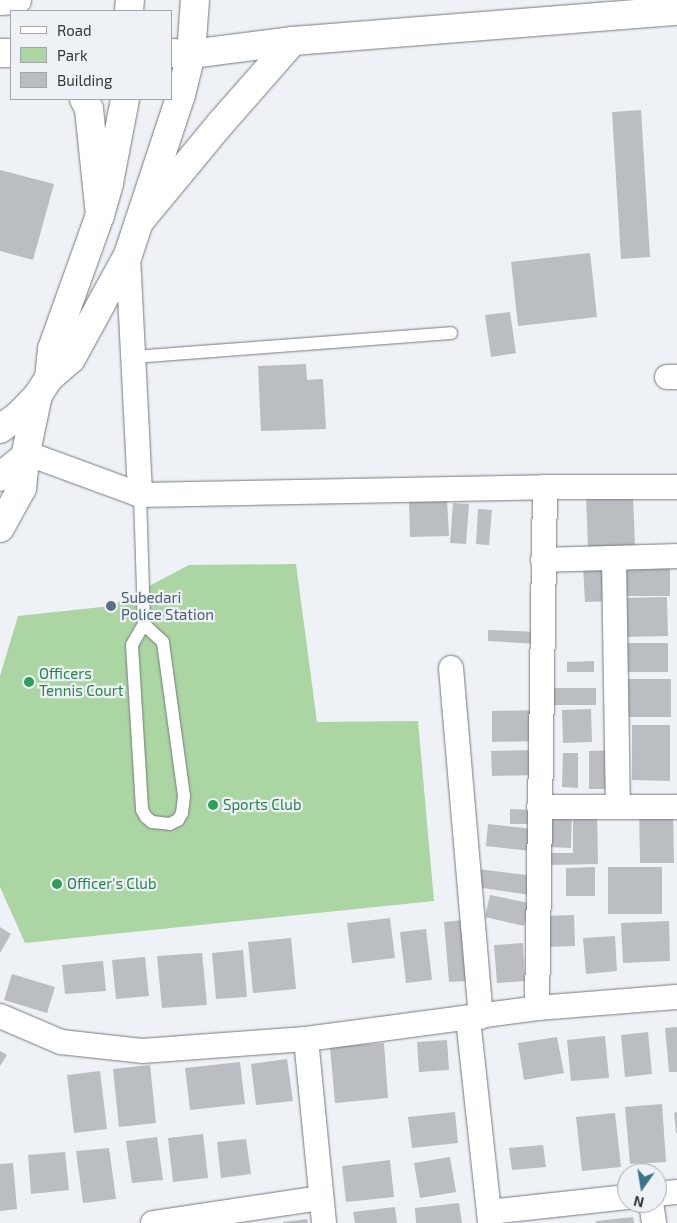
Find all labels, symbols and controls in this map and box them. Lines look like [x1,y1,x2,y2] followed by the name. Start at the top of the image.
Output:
[10,10,172,100] legend
[57,21,92,39] text: Road
[57,46,88,64] text: Park
[57,71,112,89] text: Building
[121,588,214,623] place label: Subedari Police Station
[105,600,117,612] marker: Subedari Police Station
[39,664,124,699] place label: Officers Tennis Court
[23,676,35,688] marker: Officers Tennis Court
[223,796,301,814] place label: Sports Club
[207,799,219,811] marker: Sports Club
[67,875,156,893] place label: Officer's Club
[51,878,63,890] marker: Officer's Club
[617,1163,667,1213] north arrow
[632,1193,646,1212] text: N

